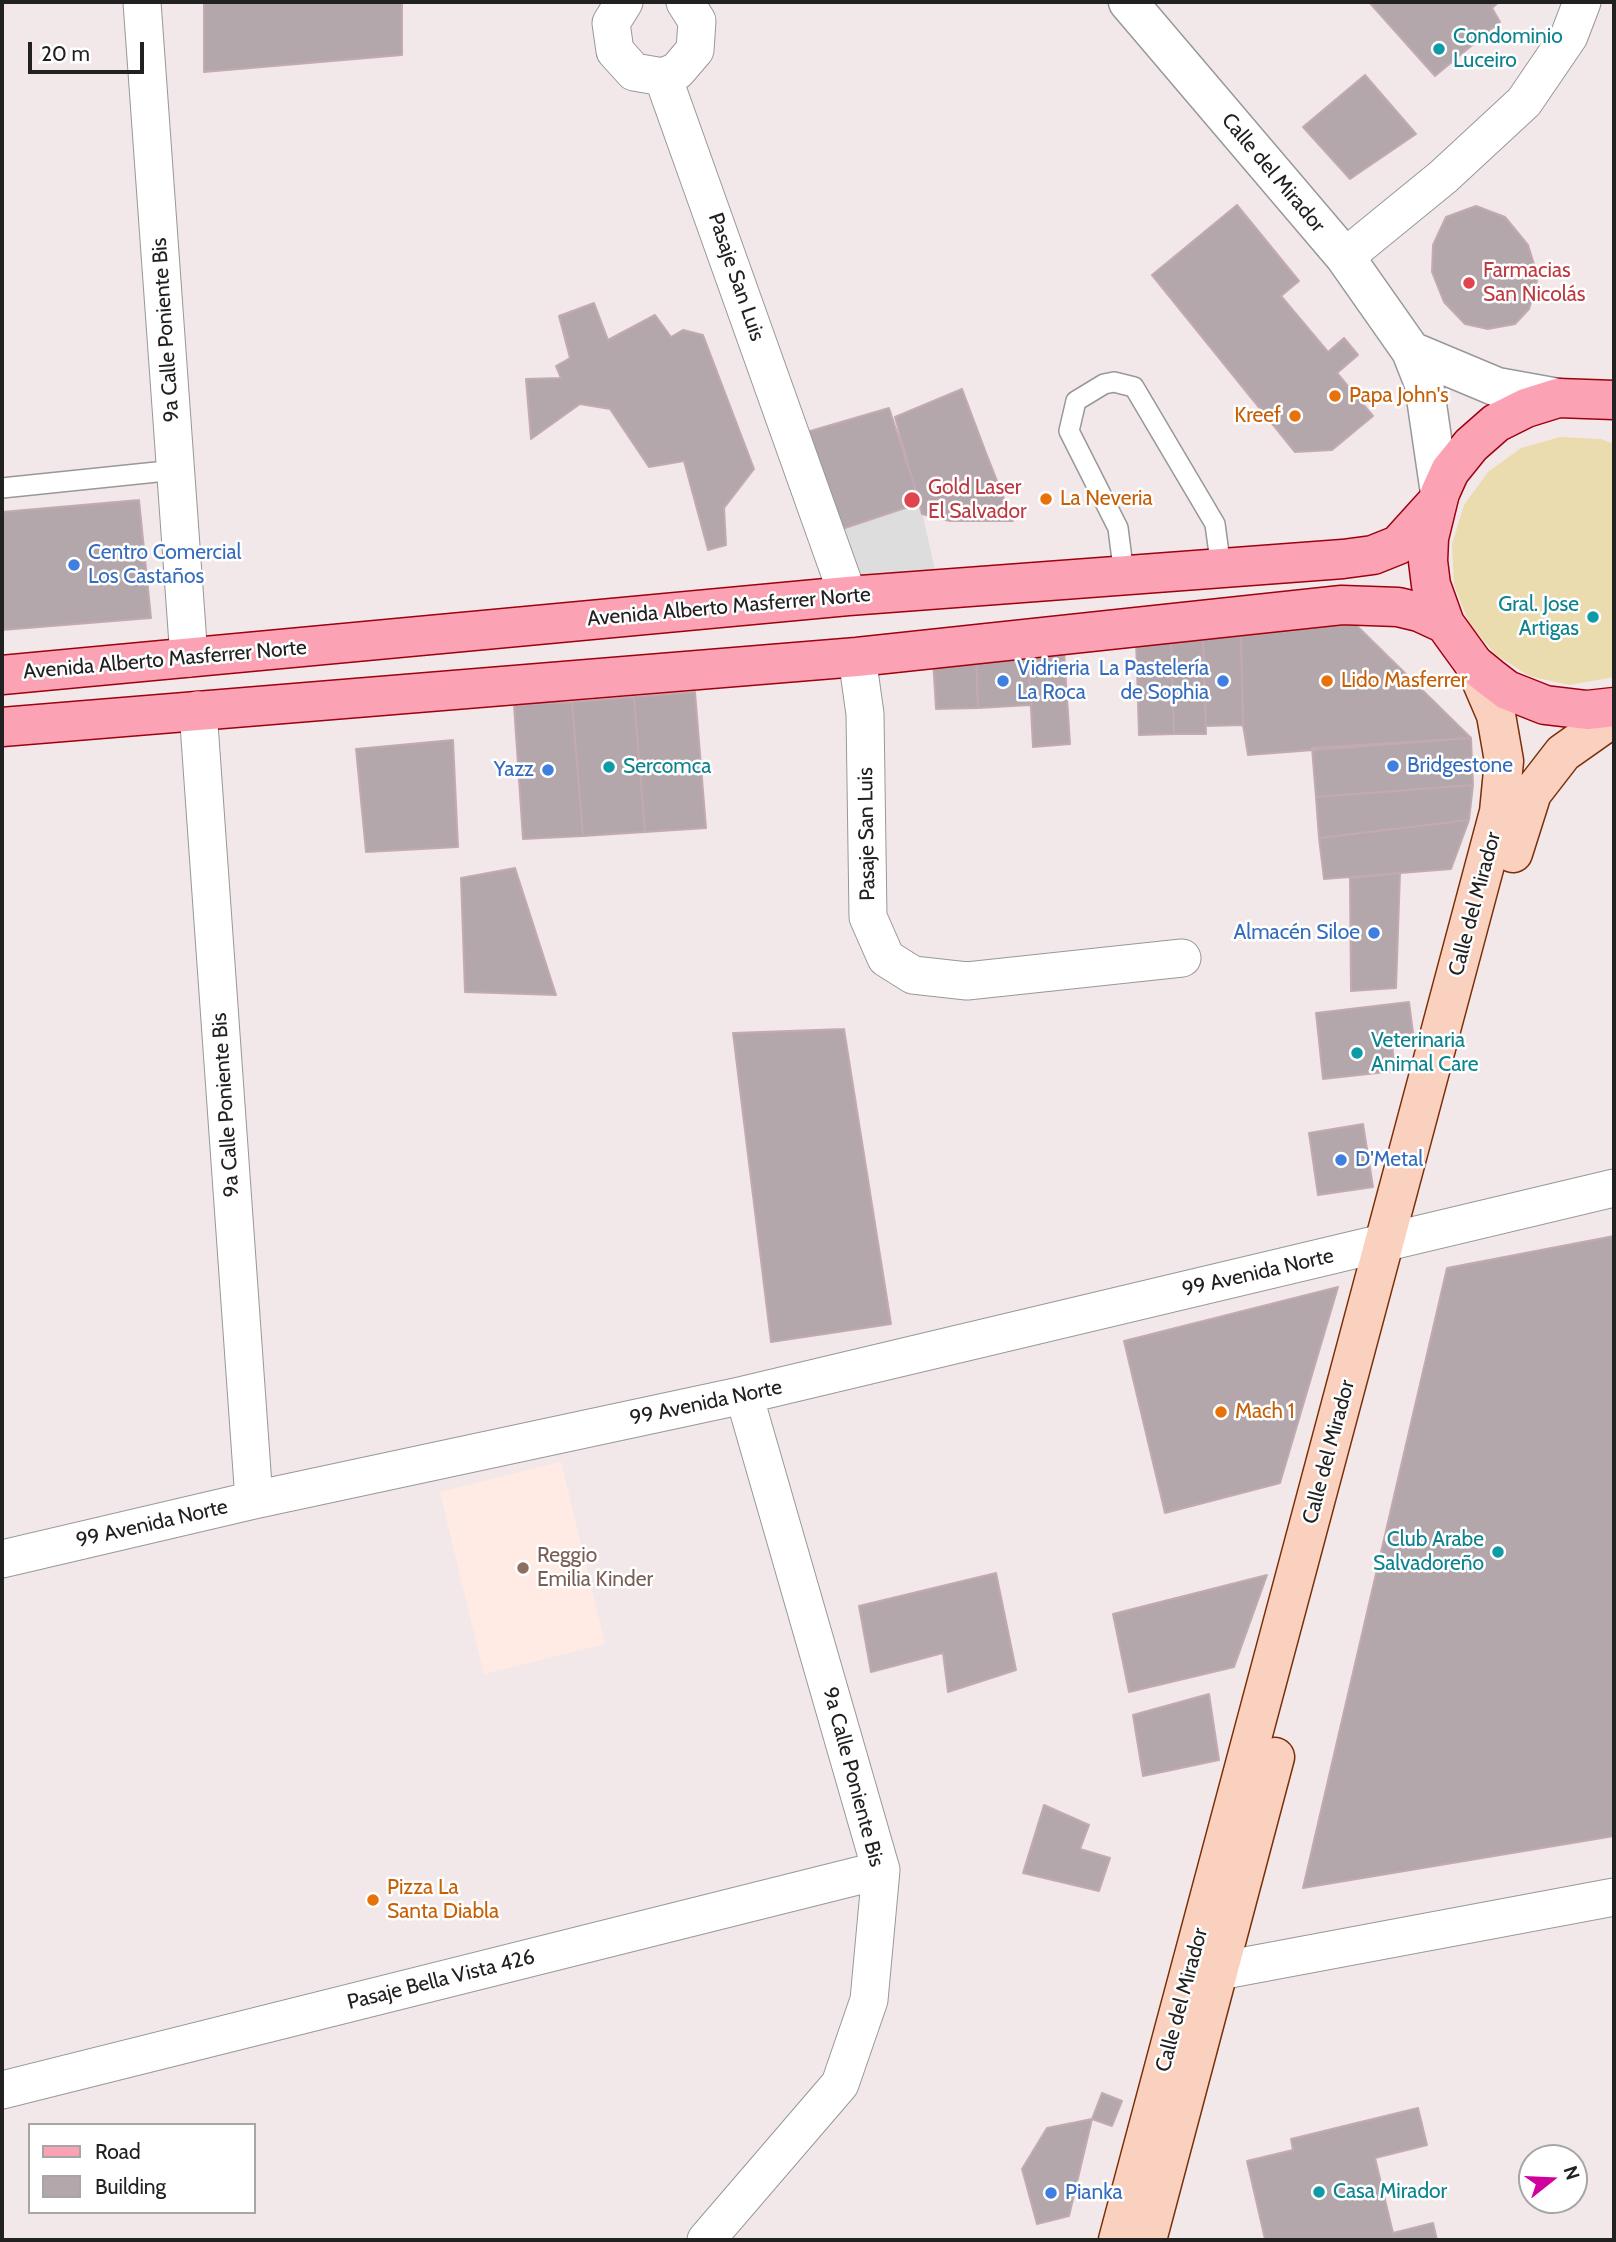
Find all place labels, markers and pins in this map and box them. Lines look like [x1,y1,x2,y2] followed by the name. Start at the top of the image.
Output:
[1453,24,1563,74] place label: Condominio Luceiro
[1431,41,1447,57] marker: Condominio Luceiro
[1483,258,1586,308] place label: Farmacias San Nicolás
[1461,275,1477,291] marker: Farmacias San Nicolás
[1349,383,1449,409] place label: Papa John's
[1327,388,1343,404] marker: Papa John's
[1234,403,1281,429] place label: Kreef
[1287,408,1303,424] marker: Kreef
[928,475,1027,525] place label: Gold Laser El Salvador
[1060,486,1153,512] place label: La Neveria
[902,490,922,510] marker: Gold Laser El Salvador
[1038,491,1054,507] marker: La Neveria
[88,540,241,590] place label: Centro Comercial Los Castaños
[66,557,82,573] marker: Centro Comercial Los Castaños
[1498,592,1579,642] place label: Gral. Jose Artigas
[1585,609,1601,625] marker: Gral. Jose Artigas
[1017,656,1090,706] place label: Vidrieria La Roca
[1099,656,1209,706] place label: La Pastelería de Sophia
[1341,668,1467,694] place label: Lido Masferrer
[995,673,1011,689] marker: Vidrieria La Roca
[1215,673,1231,689] marker: La Pastelería de Sophia
[1319,673,1335,689] marker: Lido Masferrer
[1407,753,1513,779] place label: Bridgestone
[623,754,711,780] place label: Sercomca
[494,757,534,783] place label: Yazz
[1385,758,1401,774] marker: Bridgestone
[601,759,617,775] marker: Sercomca
[540,762,556,778] marker: Yazz
[1233,920,1360,946] place label: Almacén Siloe
[1366,925,1382,941] marker: Almacén Siloe
[1371,1028,1478,1078] place label: Veterinaria Animal Care
[1349,1045,1365,1061] marker: Veterinaria Animal Care
[1355,1147,1423,1173] place label: D'Metal
[1333,1152,1349,1168] marker: D'Metal
[1235,1399,1294,1425] place label: Mach 1
[1213,1404,1229,1420] marker: Mach 1
[1373,1527,1484,1577] place label: Club Arabe Salvadoreño
[537,1543,653,1593] place label: Reggio Emilia Kinder
[1490,1544,1506,1560] marker: Club Arabe Salvadoreño
[515,1560,531,1576] marker: Reggio Emilia Kinder
[387,1875,499,1925] place label: Pizza La Santa Diabla
[365,1892,381,1908] marker: Pizza La Santa Diabla
[1333,2179,1447,2205] place label: Casa Mirador
[1065,2180,1123,2206] place label: Pianka
[1311,2184,1327,2200] marker: Casa Mirador
[1043,2185,1059,2201] marker: Pianka

